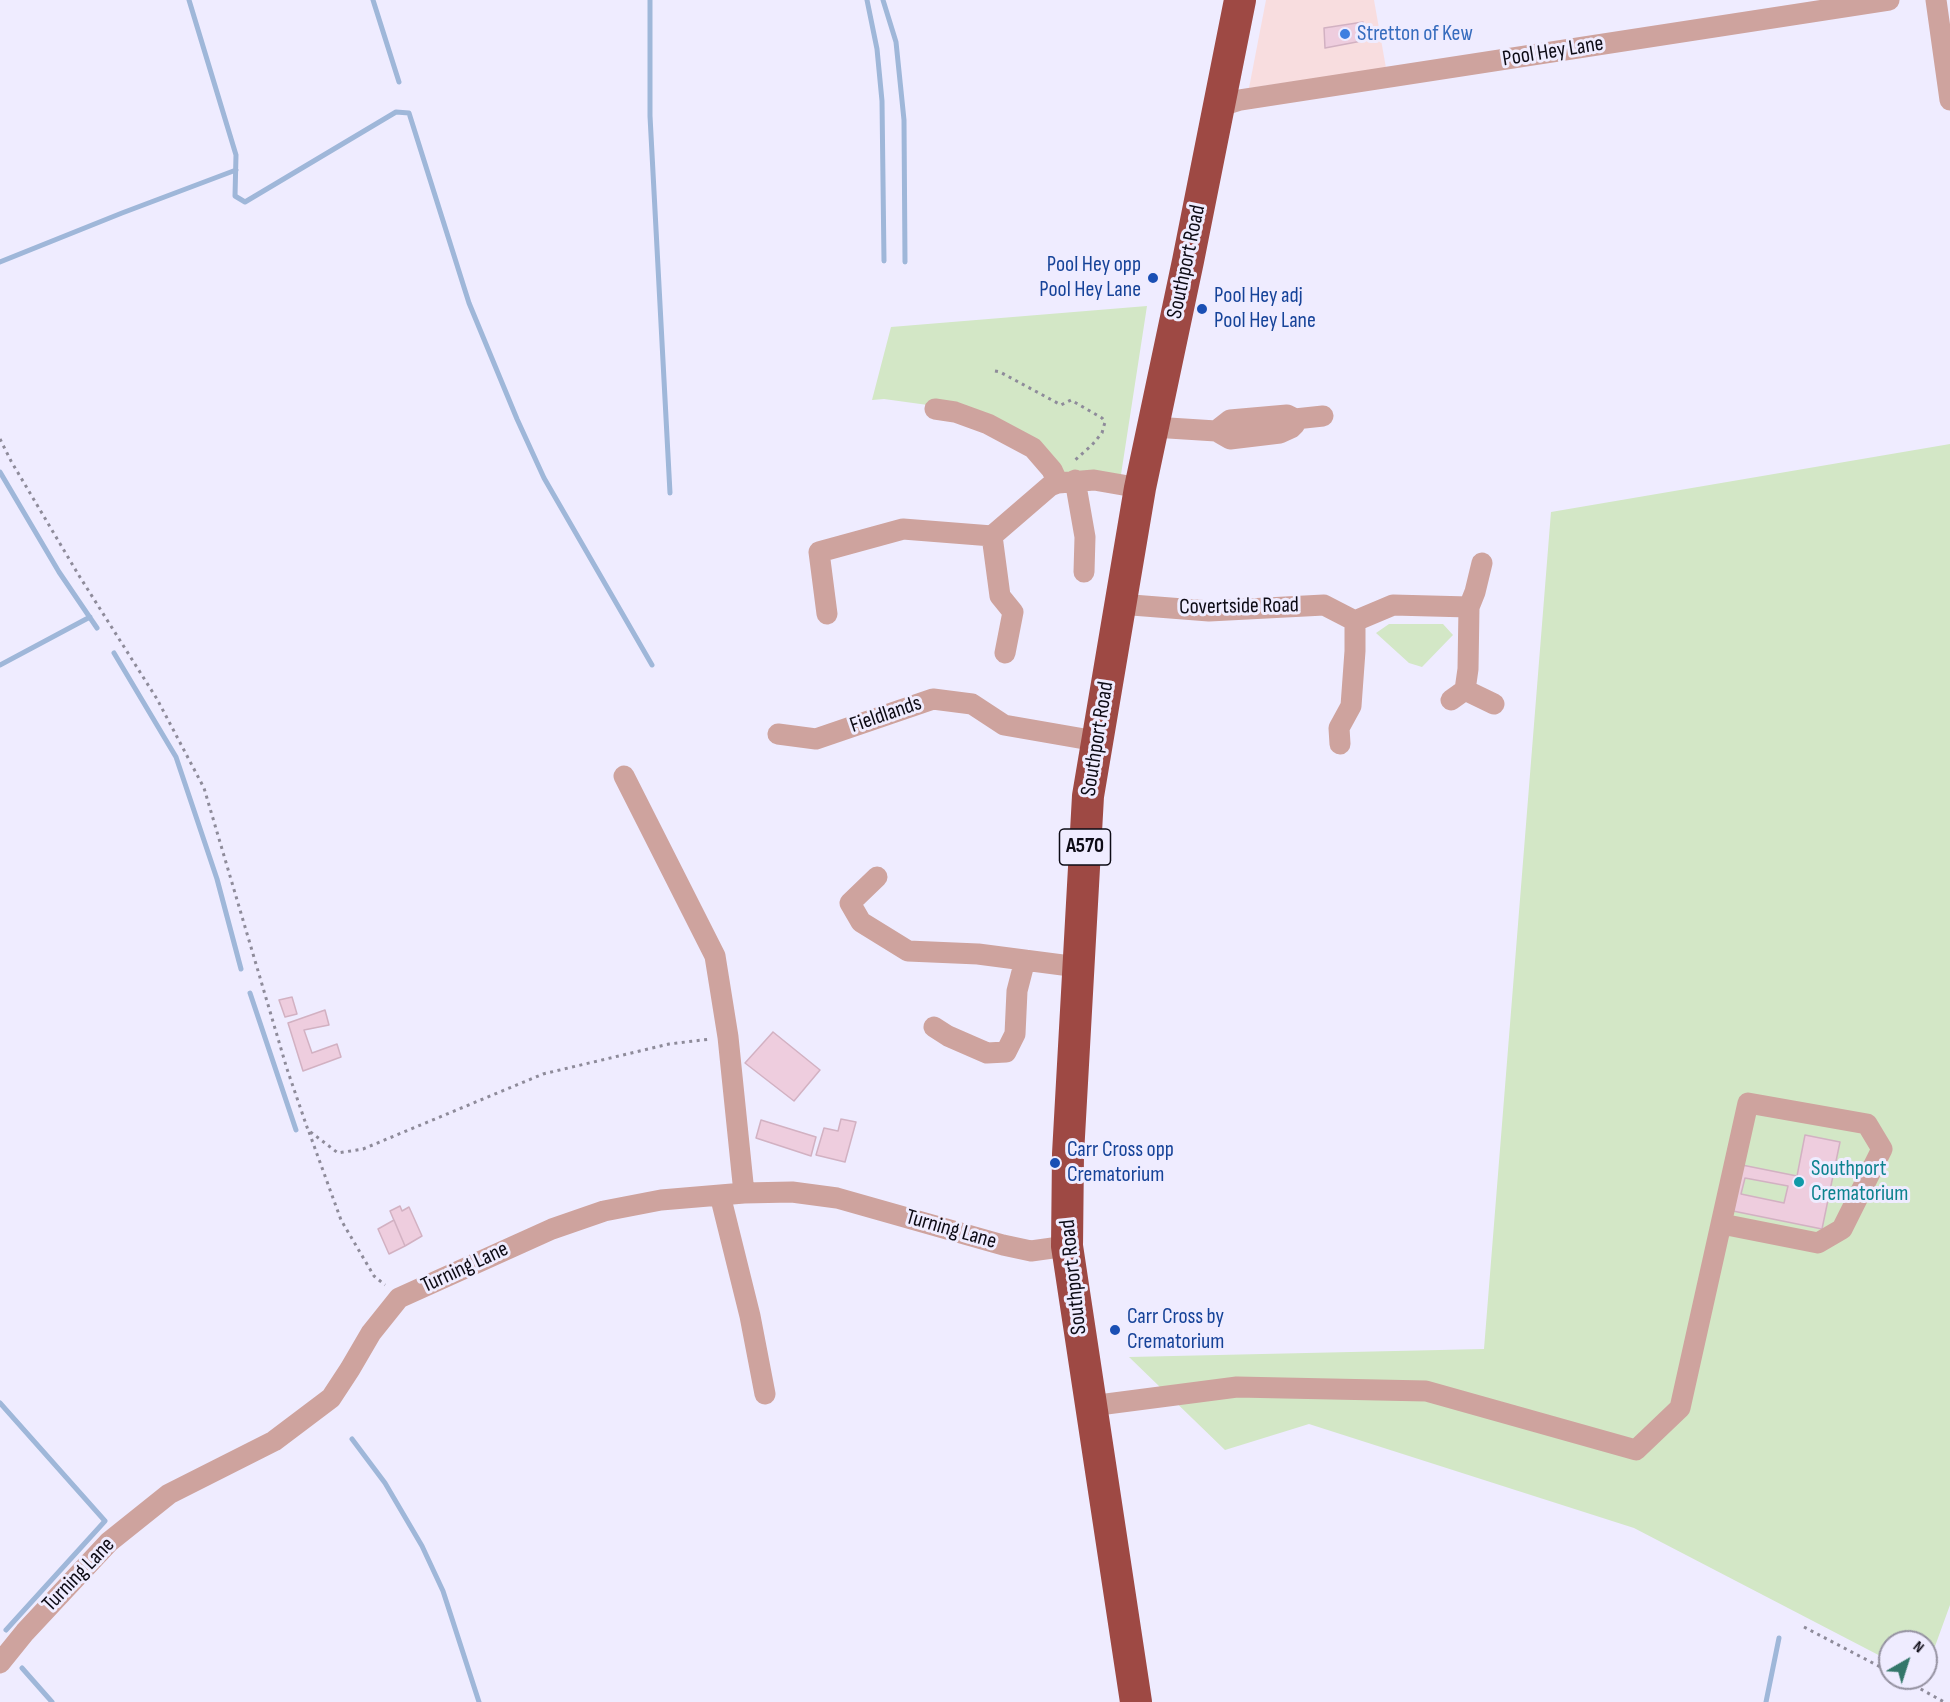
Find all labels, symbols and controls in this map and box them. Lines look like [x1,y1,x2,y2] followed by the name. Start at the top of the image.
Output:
[1357,21,1473,47] place label: Stretton of Kew
[1338,27,1352,41] marker: Stretton of Kew
[1501,31,1605,73] street label: Pool Hey Lane
[1162,203,1212,321] street label: Southport Road
[1039,252,1141,304] place label: Pool Hey opp Pool Hey Lane
[1146,271,1160,285] marker: Pool Hey opp Pool Hey Lane
[1214,283,1316,334] place label: Pool Hey adj Pool Hey Lane
[1195,302,1209,316] marker: Pool Hey adj Pool Hey Lane
[1179,593,1299,621] street label: Covertside Road
[1076,680,1120,798] street label: Southport Road
[847,690,925,740] street label: Fieldlands
[1060,829,1110,865] road number: A570
[1067,1137,1174,1188] place label: Carr Cross opp Crematorium
[1048,1156,1062,1170] marker: Carr Cross opp Crematorium
[1811,1156,1908,1208] place label: Southport Crematorium
[1792,1175,1806,1189] marker: Southport Crematorium
[903,1205,999,1255] street label: Turning Lane
[1055,1218,1093,1336] street label: Southport Road
[417,1236,513,1300] street label: Turning Lane
[1127,1304,1224,1356] place label: Carr Cross by Crematorium
[1108,1323,1122,1337] marker: Carr Cross by Crematorium
[37,1532,121,1618] street label: Turning Lane
[1878,1630,1938,1690] north arrow
[1909,1637,1928,1657] text: N

